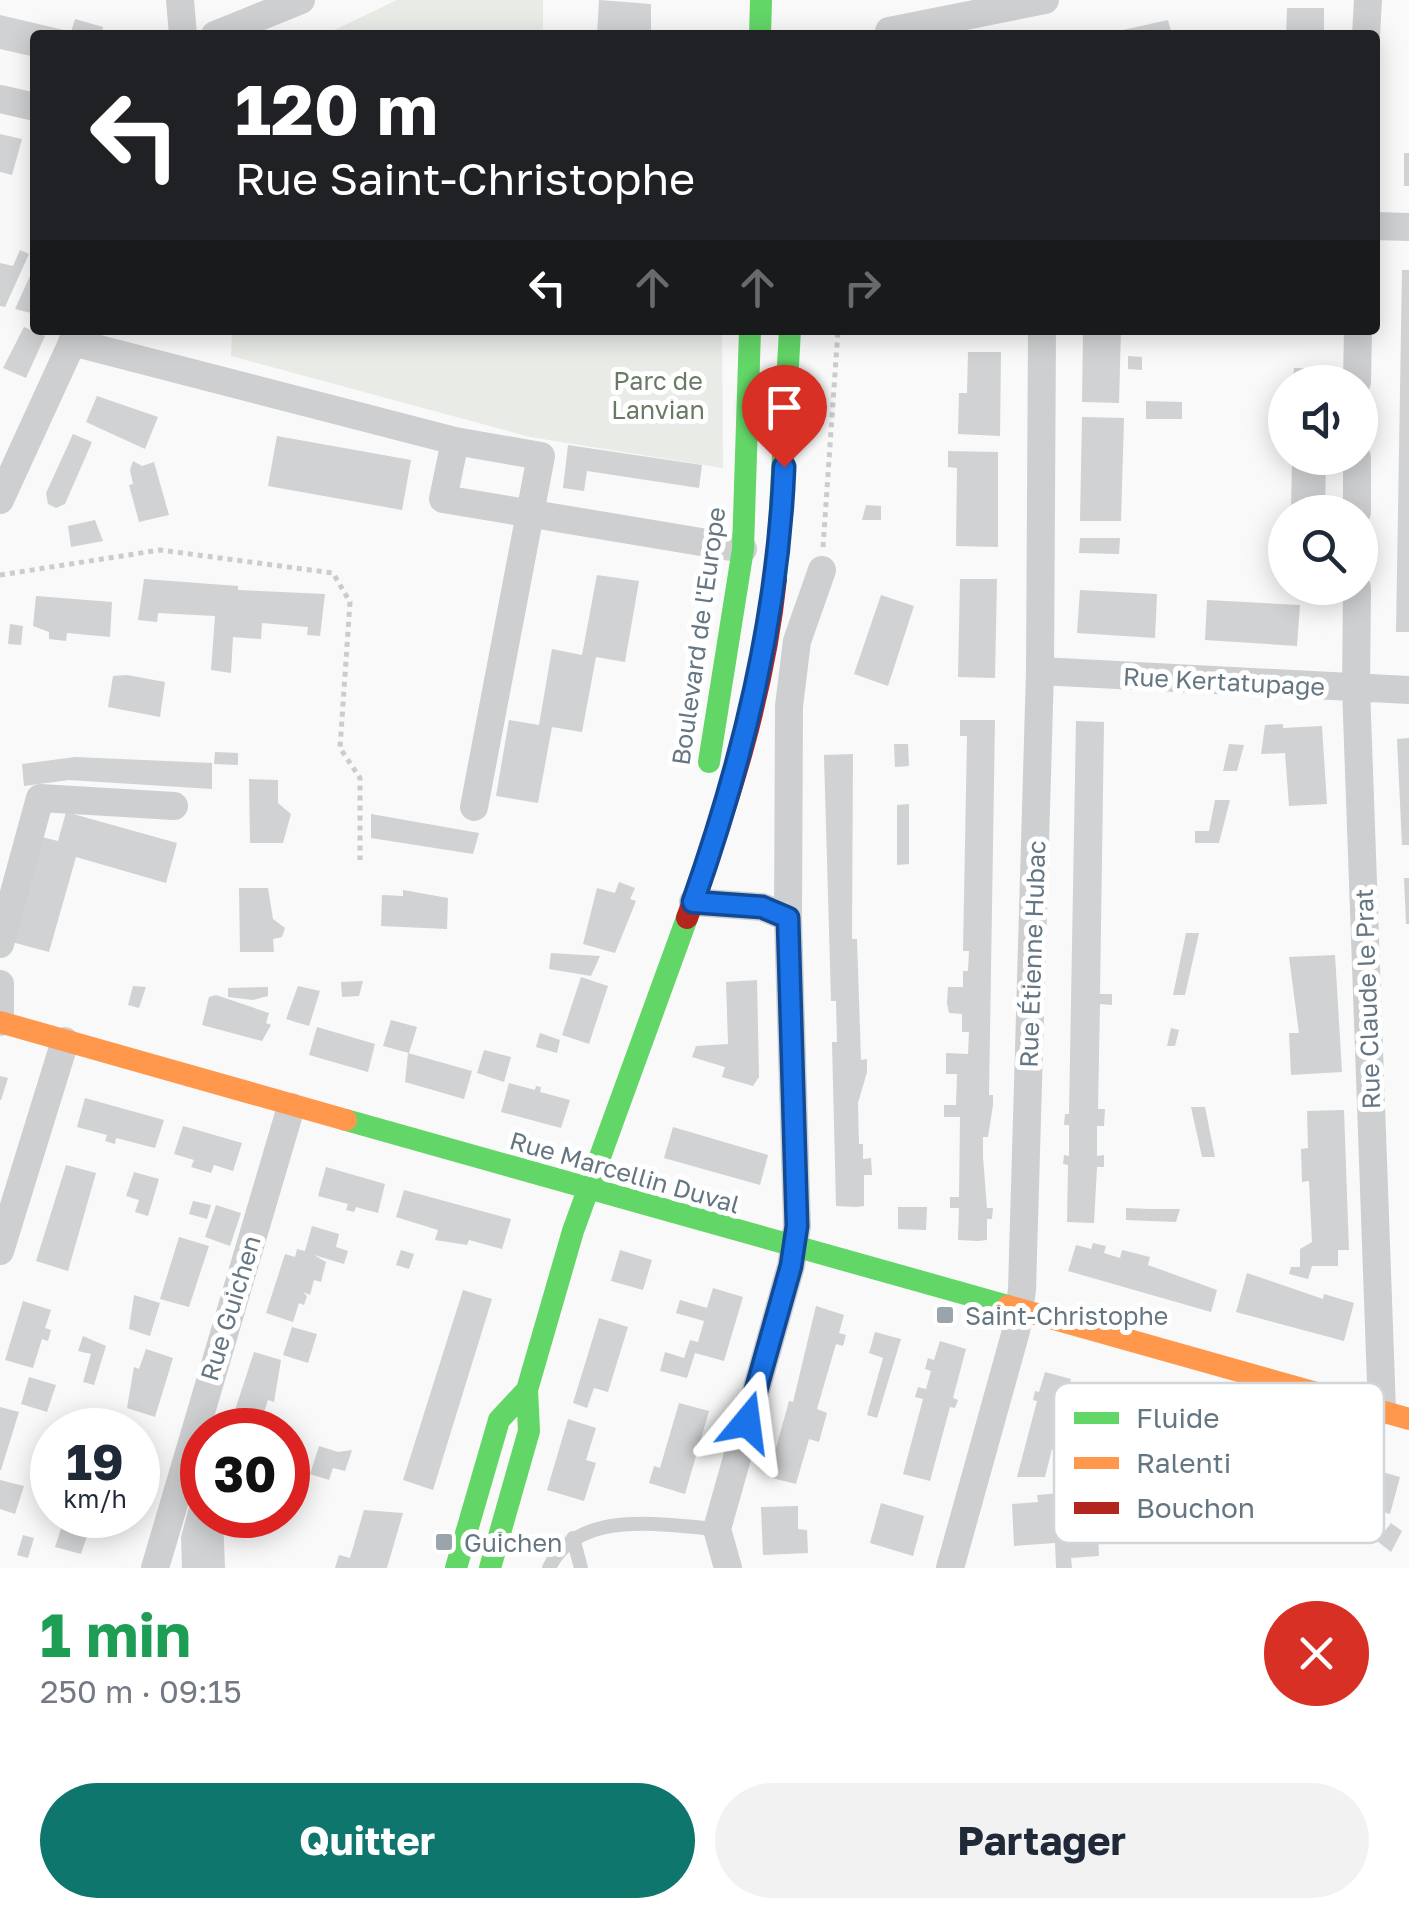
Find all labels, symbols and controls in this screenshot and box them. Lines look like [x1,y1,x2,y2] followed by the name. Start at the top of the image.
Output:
[235,66,438,150] text: 120 m
[70,70,200,200] icon: left
[235,151,695,205] text: Rue Saint-Christophe
[520,260,575,315] icon: left
[625,260,680,315] icon: ahead
[730,260,785,315] icon: ahead
[835,260,890,315] icon: right
[611,365,705,425] park label: Parc de Lanvian
[742,365,827,468] pin
[1268,365,1378,605] map controls
[1268,365,1378,475] button: sound
[757,380,812,435] icon: arrive
[1268,495,1378,605] button: search
[665,505,731,767] street label: Boulevard de l'Europe
[1122,660,1326,702] street label: Rue Kertatupage
[1013,840,1051,1068] street label: Rue Étienne Hubac
[1348,888,1386,1110] street label: Rue Claude le Prat
[506,1124,744,1220] street label: Rue Marcellin Duval
[193,1231,267,1385] street label: Rue Guichen
[965,1300,1168,1331] place label: Saint-Christophe
[934,1304,956,1326] marker: Saint-Christophe
[695,1370,799,1474] position arrow
[1054,1383,1384,1543] legend
[1136,1401,1220,1434] text: Fluide
[180,1408,310,1538] speed limit sign: 30
[66,1431,124,1491] text: 19
[1136,1446,1231,1479] text: Ralenti
[63,1483,127,1514] text: km/h
[1136,1491,1255,1524] text: Bouchon
[464,1527,562,1558] place label: Guichen
[433,1531,455,1553] marker: Guichen
[40,1598,191,1670] text: 1 min
[1264,1601,1369,1706] button: close
[40,1672,242,1710] text: 250 m · 09:15
[40,1783,695,1898] button: Quitter
[715,1783,1369,1898] button: Partager

